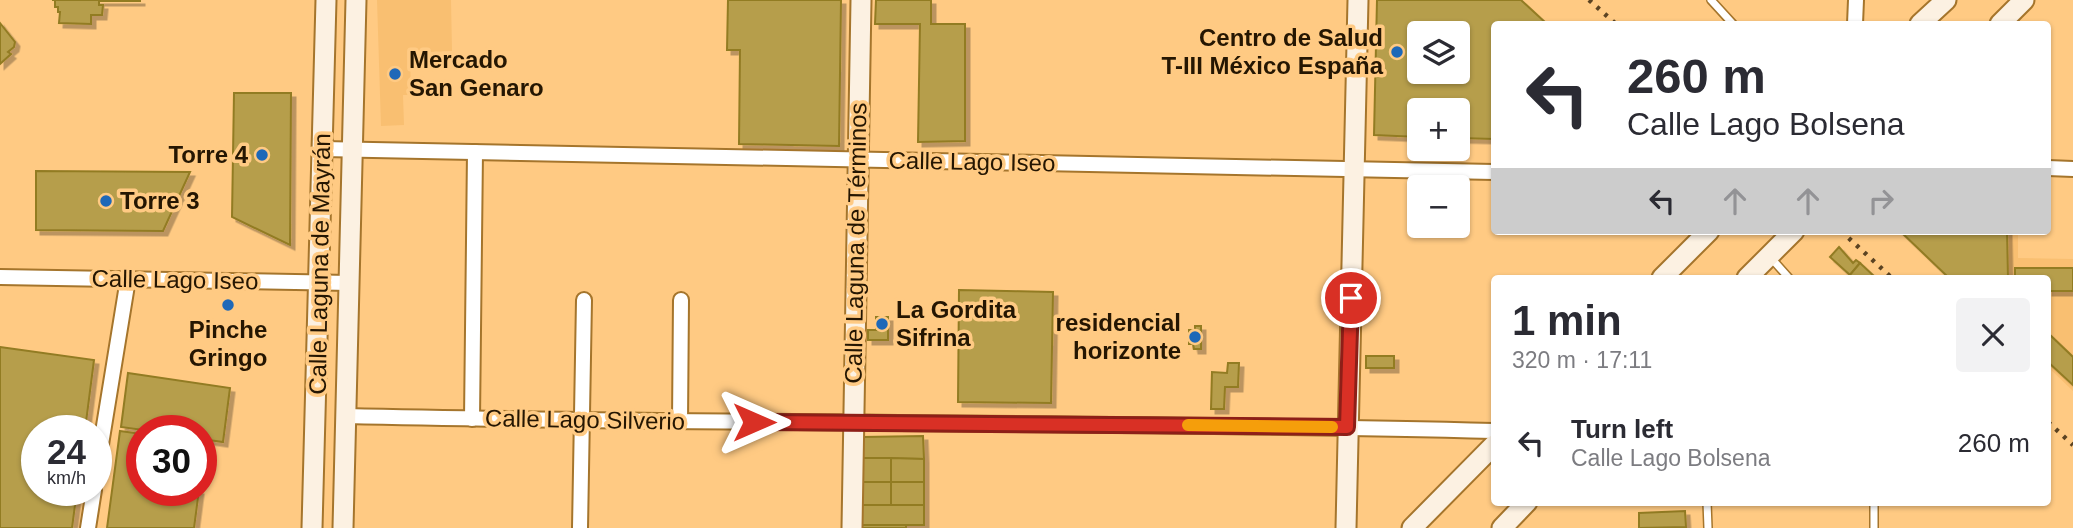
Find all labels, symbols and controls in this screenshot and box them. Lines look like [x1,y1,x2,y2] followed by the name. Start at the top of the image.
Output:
[1407,21,1470,238] map controls
[1407,21,1470,84] button: layers
[1162,24,1384,79] place label: Centro de Salud T-III México España
[1389,44,1405,60] marker: Centro de Salud T-III México España
[409,46,544,101] place label: Mercado San Genaro
[1512,49,1603,140] icon: left
[1627,49,1766,103] text: 260 m
[387,66,403,82] marker: Mercado San Genaro
[1407,98,1470,161] button: +
[840,102,871,384] street label: Calle Laguna de Términos
[1627,106,1905,142] text: Calle Lago Bolsena
[304,133,335,395] street label: Calle Laguna de Mayrán
[168,141,249,168] place label: Torre 4
[254,147,270,163] marker: Torre 4
[888,147,1056,176] street label: Calle Lago Iseo
[1407,175,1470,238] button: −
[1643,182,1681,220] icon: left
[1716,182,1754,220] icon: ahead
[1789,182,1827,220] icon: ahead
[1862,182,1900,220] icon: right
[120,187,200,214] place label: Torre 3
[98,193,114,209] marker: Torre 3
[91,265,259,294] street label: Calle Lago Iseo
[1321,268,1381,328] pin
[1332,279,1370,317] icon: arrive
[896,296,1017,351] place label: La Gordita Sifrina
[220,297,236,313] marker: Pinche Gringo
[1512,297,1622,344] text: 1 min
[1956,298,2030,372] button: close
[1056,309,1181,364] place label: residencial horizonte
[189,316,267,371] place label: Pinche Gringo
[874,316,890,332] marker: La Gordita Sifrina
[1187,329,1203,345] marker: residencial horizonte
[1512,347,1652,373] text: 320 m · 17:11
[717,385,791,459] position arrow
[485,404,685,435] street label: Calle Lago Silverio
[1571,414,1673,444] text: Turn left
[126,415,217,506] speed limit sign: 30
[1512,424,1550,462] icon: left
[1958,428,2030,458] text: 260 m
[47,432,86,471] text: 24
[1571,445,1770,471] text: Calle Lago Bolsena
[47,468,86,488] text: km/h

